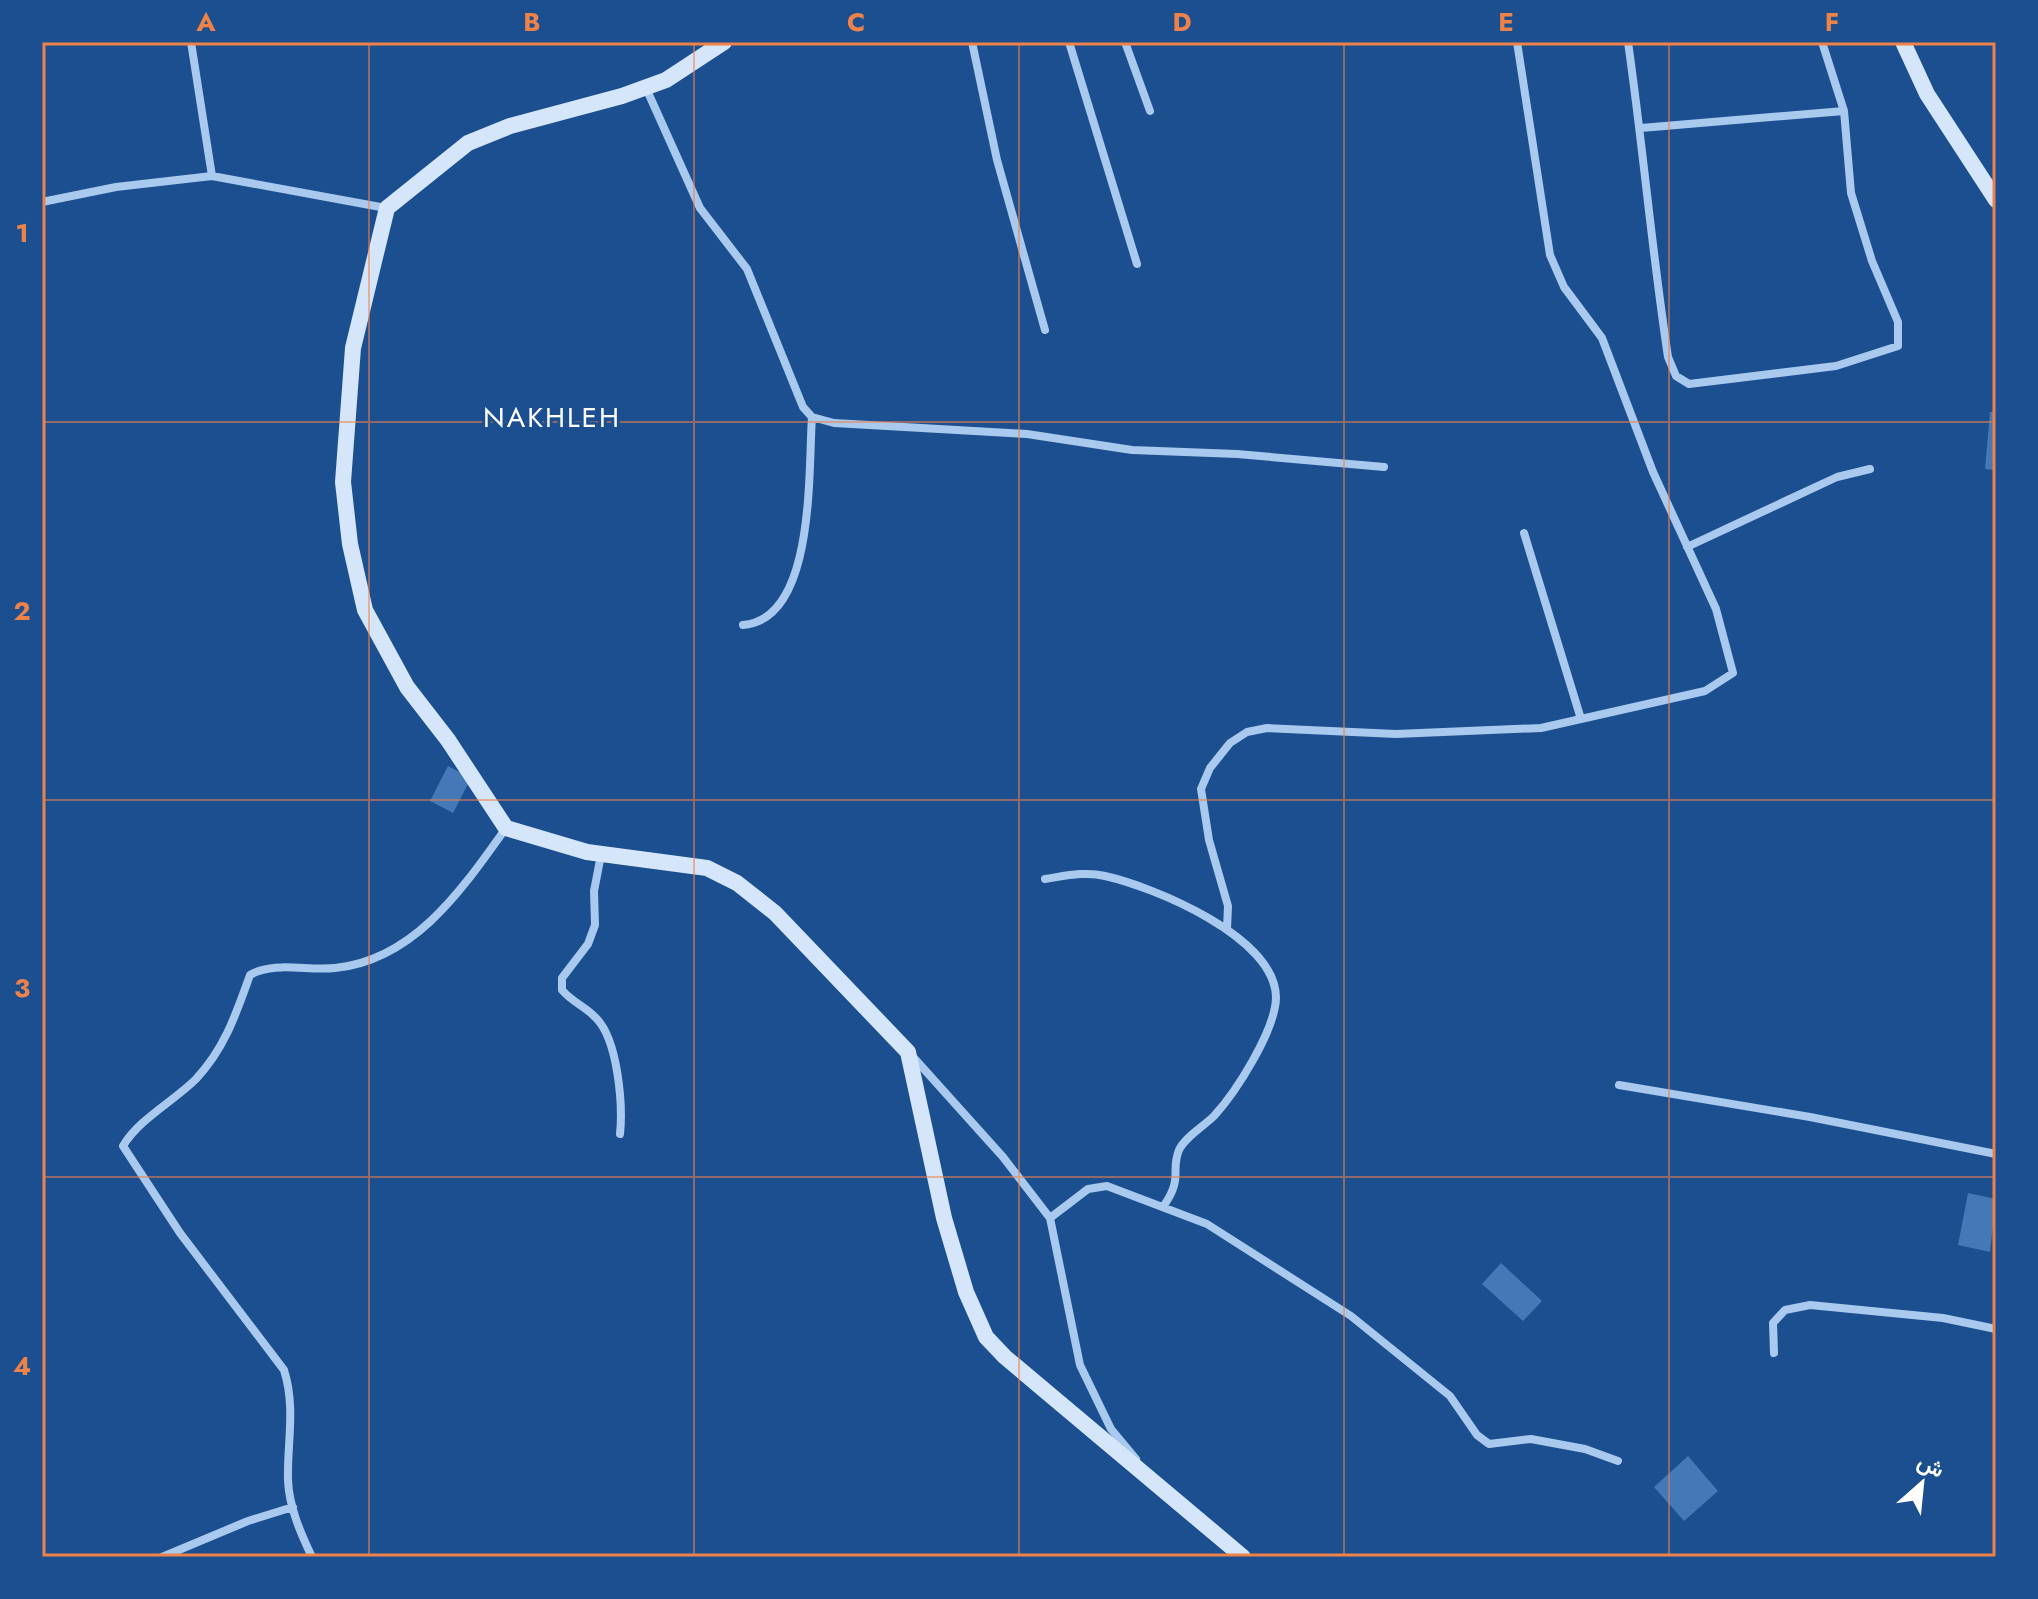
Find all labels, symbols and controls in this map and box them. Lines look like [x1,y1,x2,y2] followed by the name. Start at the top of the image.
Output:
[195,3,216,41] text: A
[523,3,541,41] text: B
[847,3,865,41] text: C
[1172,3,1192,41] text: D
[1498,3,1514,41] text: E
[1825,3,1839,41] text: F
[15,214,29,252] text: 1
[483,397,621,438] district label: NAKHLEH
[13,592,31,630] text: 2
[14,969,30,1007] text: 3
[13,1347,31,1385] text: 4
[1882,1443,1962,1523] north arrow
[1912,1445,1950,1485] text: ش

